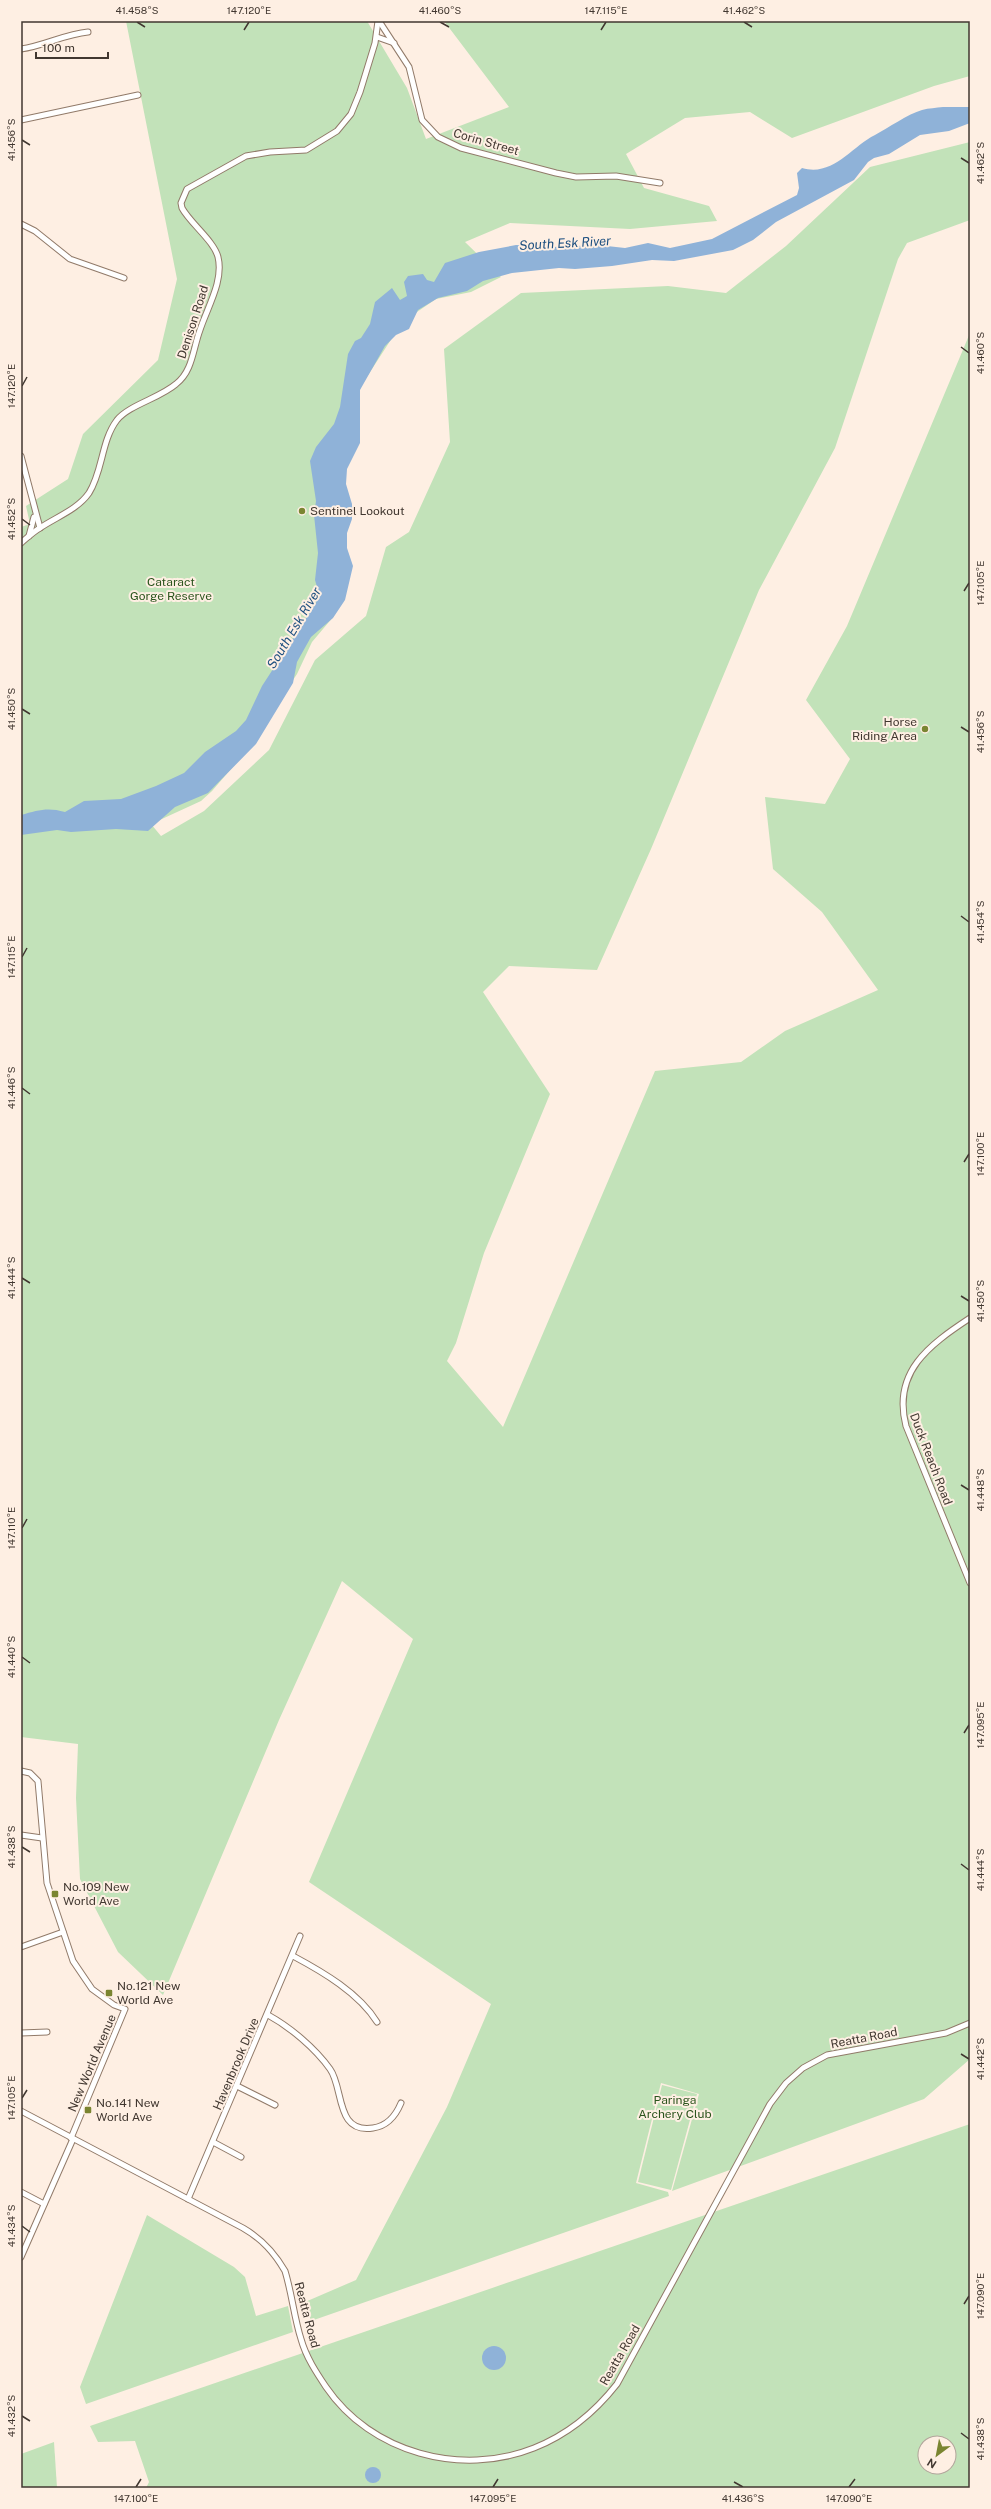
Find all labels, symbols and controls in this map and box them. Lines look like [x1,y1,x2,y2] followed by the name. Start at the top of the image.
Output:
[116,4,159,16] text: 41.458°S
[227,4,271,16] text: 147.120°E
[419,4,462,16] text: 41.460°S
[585,4,627,16] text: 147.115°E
[723,4,765,16] text: 41.462°S
[36,34,108,60] scale bar
[42,41,75,55] text: 100 m
[5,118,17,161] text: 41.456°S
[452,126,521,158] street label: Corin Street
[974,142,986,184] text: 41.462°S
[519,233,612,253] water label: South Esk River
[175,284,211,360] street label: Denison Road
[974,331,986,374] text: 41.460°S
[5,364,17,408] text: 147.120°E
[5,497,17,540] text: 41.452°S
[310,504,405,518] place label: Sentinel Lookout
[297,506,307,516] marker: Sentinel Lookout
[974,561,986,605] text: 147.105°E
[130,575,212,603] park label: Cataract Gorge Reserve
[264,585,324,671] water label: South Esk River
[5,687,17,730] text: 41.450°S
[974,710,986,753] text: 41.456°S
[852,715,917,743] place label: Horse Riding Area
[920,724,930,734] marker: Horse Riding Area
[974,900,986,943] text: 41.454°S
[5,936,17,978] text: 147.115°E
[5,1066,17,1109] text: 41.446°S
[974,1132,986,1176] text: 147.100°E
[5,1256,17,1299] text: 41.444°S
[974,1279,986,1322] text: 41.450°S
[907,1411,955,1507] street label: Duck Reach Road
[974,1468,986,1511] text: 41.448°S
[5,1507,17,1549] text: 147.110°E
[5,1635,17,1678] text: 41.440°S
[974,1702,986,1748] text: 147.095°E
[5,1825,17,1868] text: 41.438°S
[974,1848,986,1891] text: 41.444°S
[63,1880,130,1908] place label: No.109 New World Ave
[50,1889,60,1899] marker: No.109 New World Ave
[117,1979,181,2007] place label: No.121 New World Ave
[104,1988,114,1998] marker: No.121 New World Ave
[65,2012,119,2114] street label: New World Avenue
[210,2016,262,2112] street label: Havenbrook Drive
[829,2025,899,2051] street label: Reatta Road
[974,2038,986,2080] text: 41.442°S
[5,2076,17,2120] text: 147.105°E
[638,2093,712,2121] park label: Paringa Archery Club
[96,2096,160,2124] place label: No.141 New World Ave
[83,2105,93,2115] marker: No.141 New World Ave
[5,2204,17,2247] text: 41.434°S
[974,2273,986,2319] text: 147.090°E
[291,2280,323,2350] street label: Reatta Road
[597,2322,643,2388] street label: Reatta Road
[5,2394,17,2437] text: 41.432°S
[974,2417,986,2460] text: 41.438°S
[917,2435,957,2475] north arrow
[925,2456,939,2471] text: N
[114,2492,158,2504] text: 147.100°E
[470,2492,516,2504] text: 147.095°E
[722,2492,765,2504] text: 41.436°S
[826,2492,872,2504] text: 147.090°E

